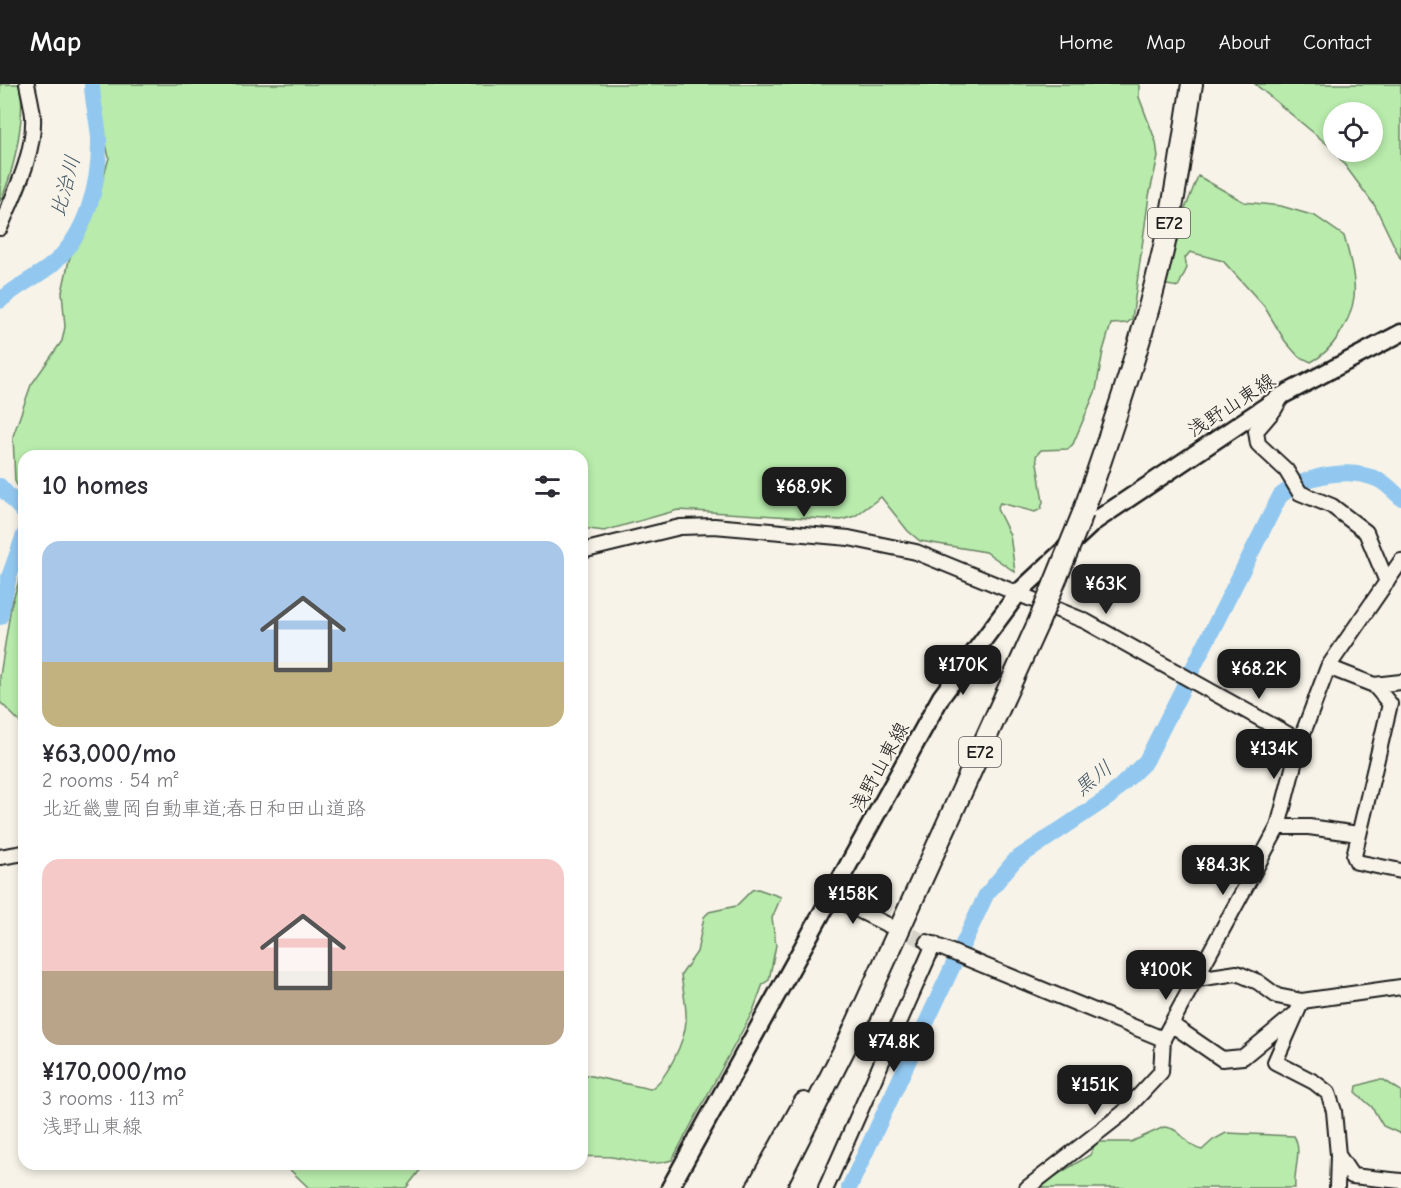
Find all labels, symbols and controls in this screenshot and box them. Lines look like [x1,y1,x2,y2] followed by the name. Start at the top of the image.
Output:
[30,26,81,58] text: Map
[1059,30,1113,54] text: Home
[1146,30,1186,54] text: Map
[1219,30,1270,54] text: About
[1303,30,1371,54] text: Contact
[1323,102,1383,162] map controls
[1323,102,1383,162] button: locate
[45,152,85,220] water label: 比治川
[1148,208,1190,238] road number: E72
[1183,369,1279,442] street label: 浅野山東線
[755,467,853,518] pin: ¥68.9K
[531,470,564,503] icon: filters
[42,471,148,501] text: 10 homes
[776,475,832,498] text: ¥68.9K
[1070,564,1142,615] pin: ¥63K
[1085,572,1127,595] text: ¥63K
[249,580,357,688] icon: home
[921,645,1005,696] pin: ¥170K
[1210,649,1308,700] pin: ¥68.2K
[938,653,988,676] text: ¥170K
[1231,657,1287,680] text: ¥68.2K
[845,718,914,817] street label: 浅野山東線
[1232,729,1316,780] pin: ¥134K
[959,737,1001,767] road number: E72
[1250,737,1298,760] text: ¥134K
[42,739,176,769] text: ¥63,000/mo
[1069,755,1117,801] water label: 黒川
[42,769,178,792] text: 2 rooms · 54 m²
[42,797,366,820] text: 北近畿豊岡自動車道;春日和田山道路
[1174,845,1272,896] pin: ¥84.3K
[1196,853,1250,876] text: ¥84.3K
[811,874,895,925] pin: ¥158K
[828,882,878,905] text: ¥158K
[249,898,357,1006] icon: home
[1124,950,1208,1001] pin: ¥100K
[1140,958,1192,981] text: ¥100K
[845,1022,943,1073] pin: ¥74.8K
[868,1030,920,1053] text: ¥74.8K
[42,1057,187,1087] text: ¥170,000/mo
[1053,1065,1137,1116] pin: ¥151K
[1071,1073,1119,1096] text: ¥151K
[42,1087,183,1110] text: 3 rooms · 113 m²
[42,1115,142,1138] text: 浅野山東線

